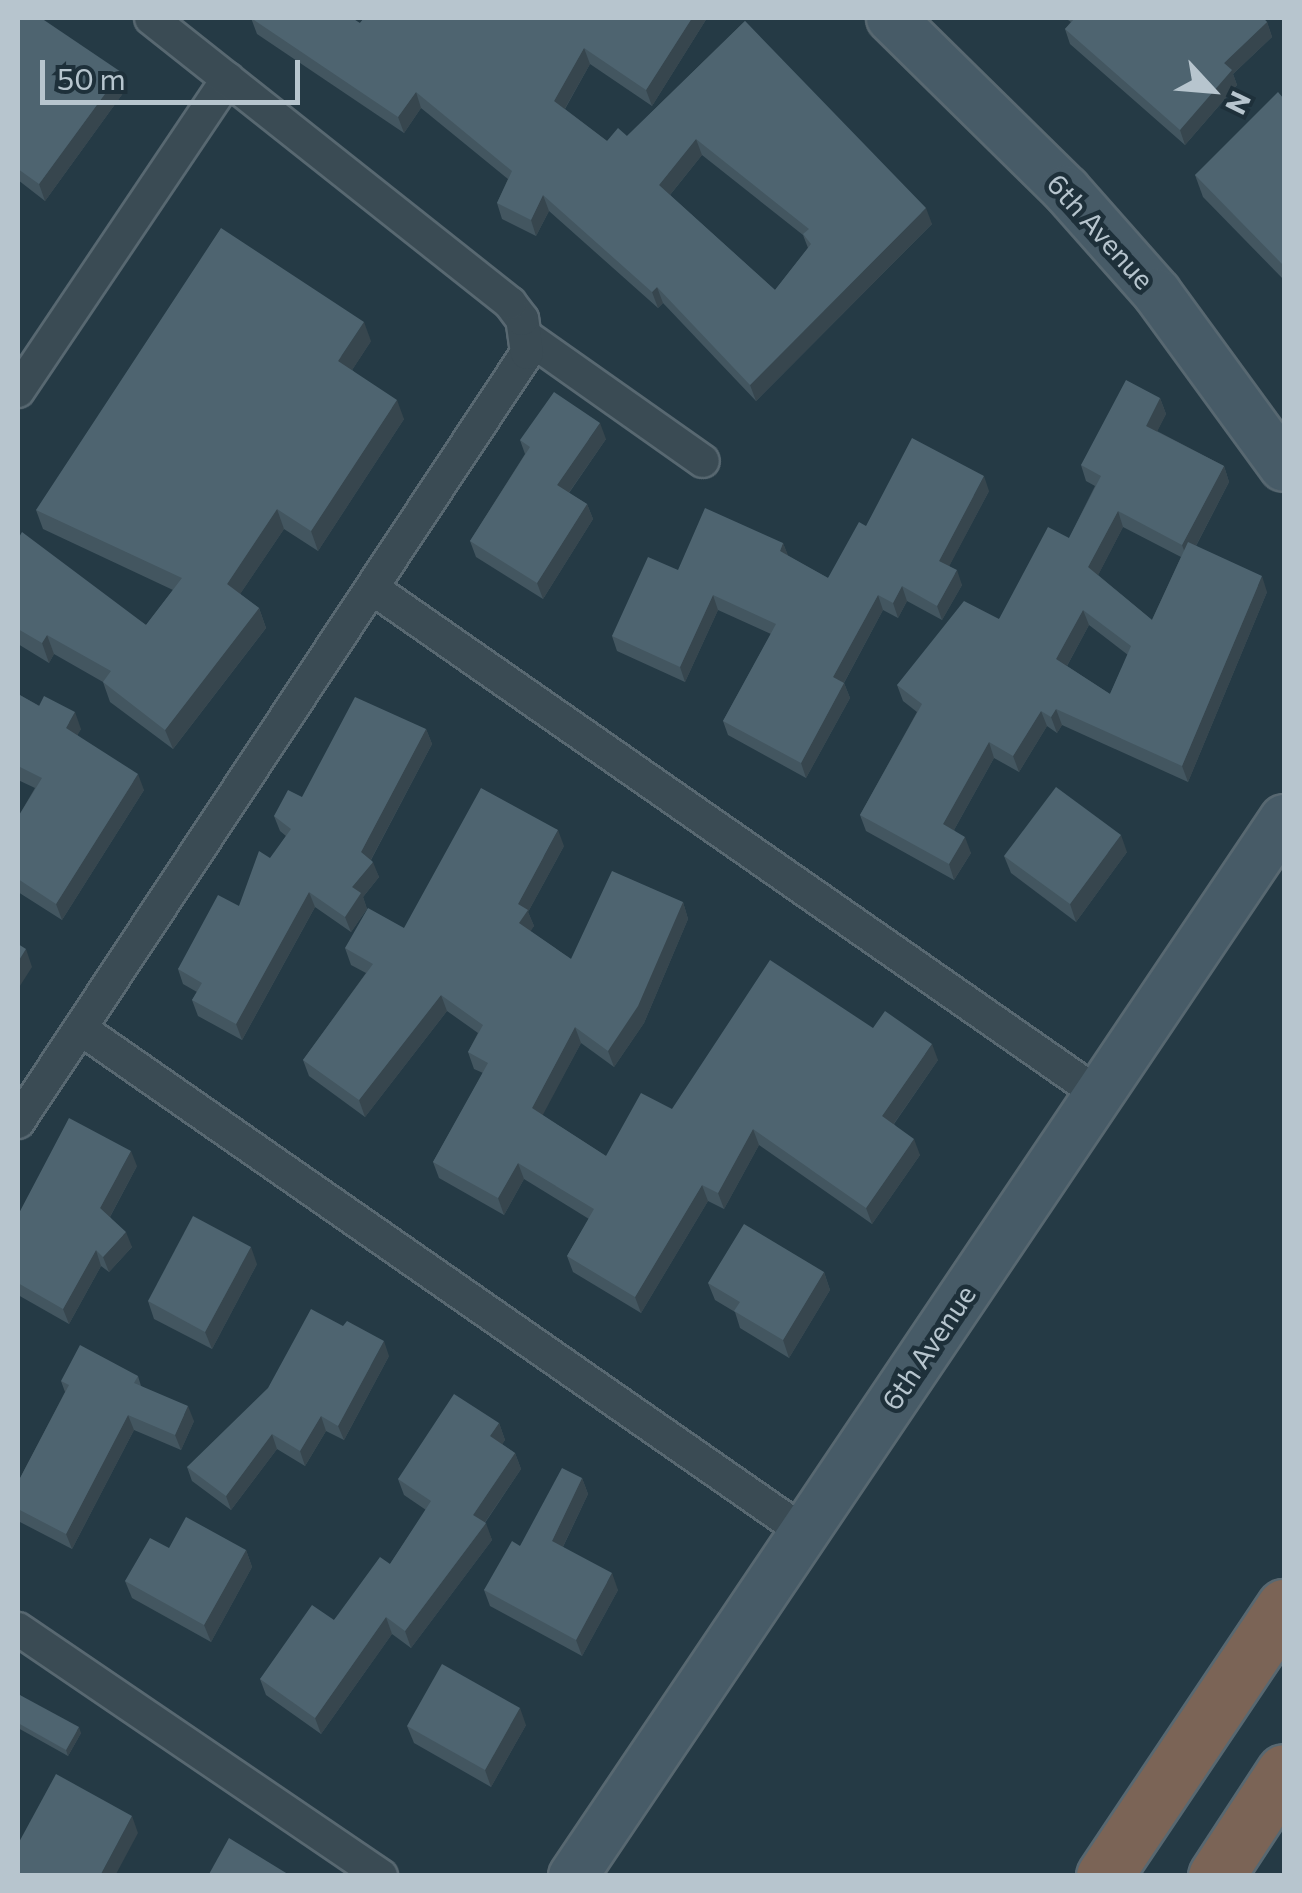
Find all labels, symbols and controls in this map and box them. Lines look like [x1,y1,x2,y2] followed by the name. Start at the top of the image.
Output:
[45,40,305,102] scale bar
[1162,40,1262,140] north arrow
[57,59,126,96] text: 50 m
[1219,86,1259,120] text: N
[1041,167,1161,295] street label: 6th Avenue
[874,1278,982,1416] street label: 6th Avenue

